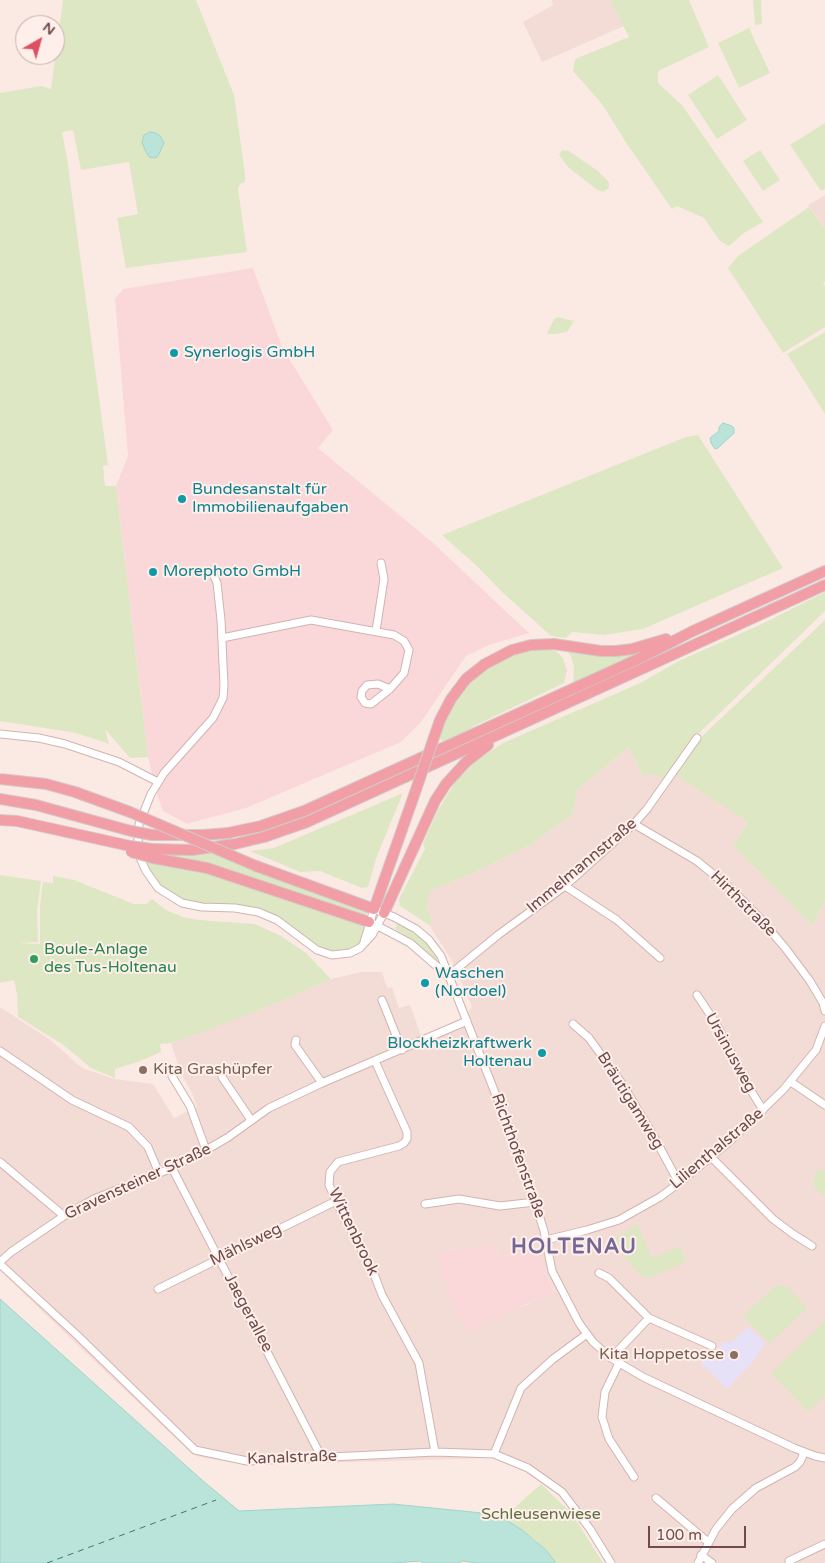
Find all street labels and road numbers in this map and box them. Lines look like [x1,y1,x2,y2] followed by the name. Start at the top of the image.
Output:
[523,814,641,918] street label: Immelmannstraße
[706,867,780,941] street label: Hirthstraße
[700,1010,760,1096] street label: Ursinusweg
[592,1049,668,1153] street label: Bräutigamweg
[487,1091,549,1221] street label: Richthofenstraße
[666,1104,768,1194] street label: Lilienthalstraße
[62,1140,214,1224] street label: Gravensteiner Straße
[324,1185,382,1279] street label: Wittenbrook
[207,1219,285,1271] street label: Mählsweg
[219,1271,277,1355] street label: Jaegerallee
[247,1447,337,1469] street label: Kanalstraße

